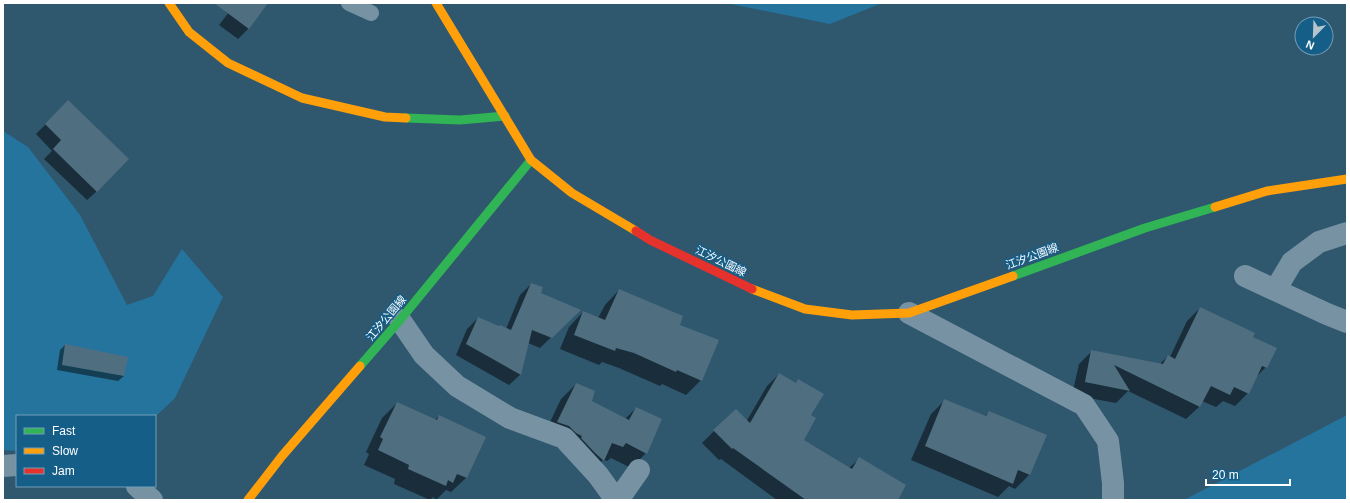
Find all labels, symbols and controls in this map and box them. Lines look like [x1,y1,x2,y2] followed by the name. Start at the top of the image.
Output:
[1294,16,1334,56] north arrow
[1304,38,1316,52] text: N
[1004,241,1060,271] street label: 江汐公園線
[694,244,748,278] street label: 江汐公園線
[364,293,408,343] street label: 江汐公園線
[16,415,156,487] legend
[52,424,76,438] text: Fast
[52,444,78,458] text: Slow
[1206,461,1290,487] scale bar
[52,464,75,478] text: Jam
[1212,468,1239,482] text: 20 m

